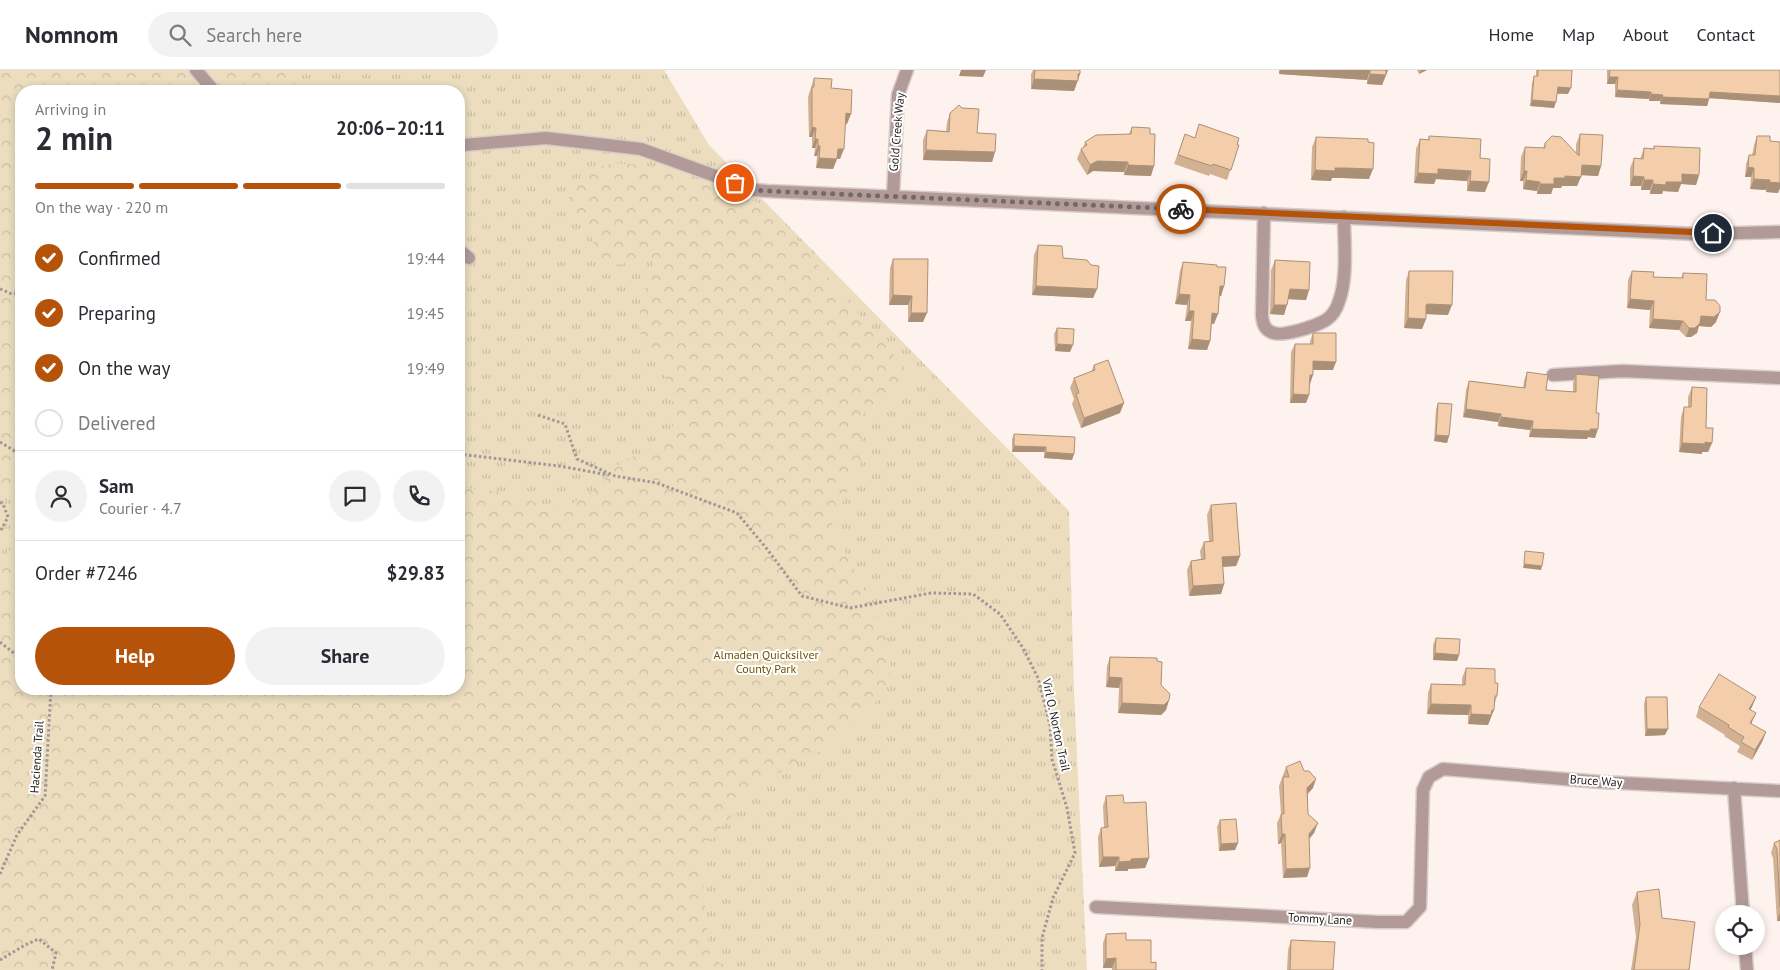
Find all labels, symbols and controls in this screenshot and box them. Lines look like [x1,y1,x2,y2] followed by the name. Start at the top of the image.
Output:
[148,12,498,57] search box
[25,19,118,50] text: Nomnom
[166,21,194,49] icon: search
[206,23,302,47] text: Search here
[1488,23,1534,46] text: Home
[1562,23,1595,46] text: Map
[1623,23,1669,46] text: About
[1697,23,1755,46] text: Contact
[886,92,907,172] street label: Gold Creek Way
[35,99,106,119] text: Arriving in
[336,116,445,140] text: 20:06–20:11
[35,117,113,159] text: 2 min
[714,162,756,204] pin
[721,169,749,197] icon: bag
[1156,184,1206,234] courier
[1167,195,1195,223] icon: bike
[35,197,168,217] text: On the way · 220 m
[1692,212,1734,254] pin
[1699,219,1727,247] icon: home
[35,244,63,272] icon: check
[78,246,161,270] text: Confirmed
[407,248,445,268] text: 19:44
[35,299,63,327] icon: check
[78,301,156,325] text: Preparing
[407,303,445,323] text: 19:45
[35,354,63,382] icon: check
[78,356,170,380] text: On the way
[407,358,445,378] text: 19:49
[78,411,156,435] text: Delivered
[35,470,87,522] button: person
[329,470,381,522] button: chat
[393,470,445,522] button: phone
[99,474,134,498] text: Sam
[99,498,182,518] text: Courier · 4.7
[35,561,138,585] text: Order #7246
[386,561,445,585] text: $29.83
[35,627,235,685] button: Help
[245,627,445,685] button: Share
[713,647,819,676] park label: Almaden Quicksilver County Park
[1039,676,1074,773] street label: Virl O. Norton Trail
[26,720,47,794] street label: Hacienda Trail
[1569,771,1623,790] street label: Bruce Way
[1715,905,1765,955] map controls
[1715,905,1765,955] button: locate
[1288,909,1352,928] street label: Tommy Lane

